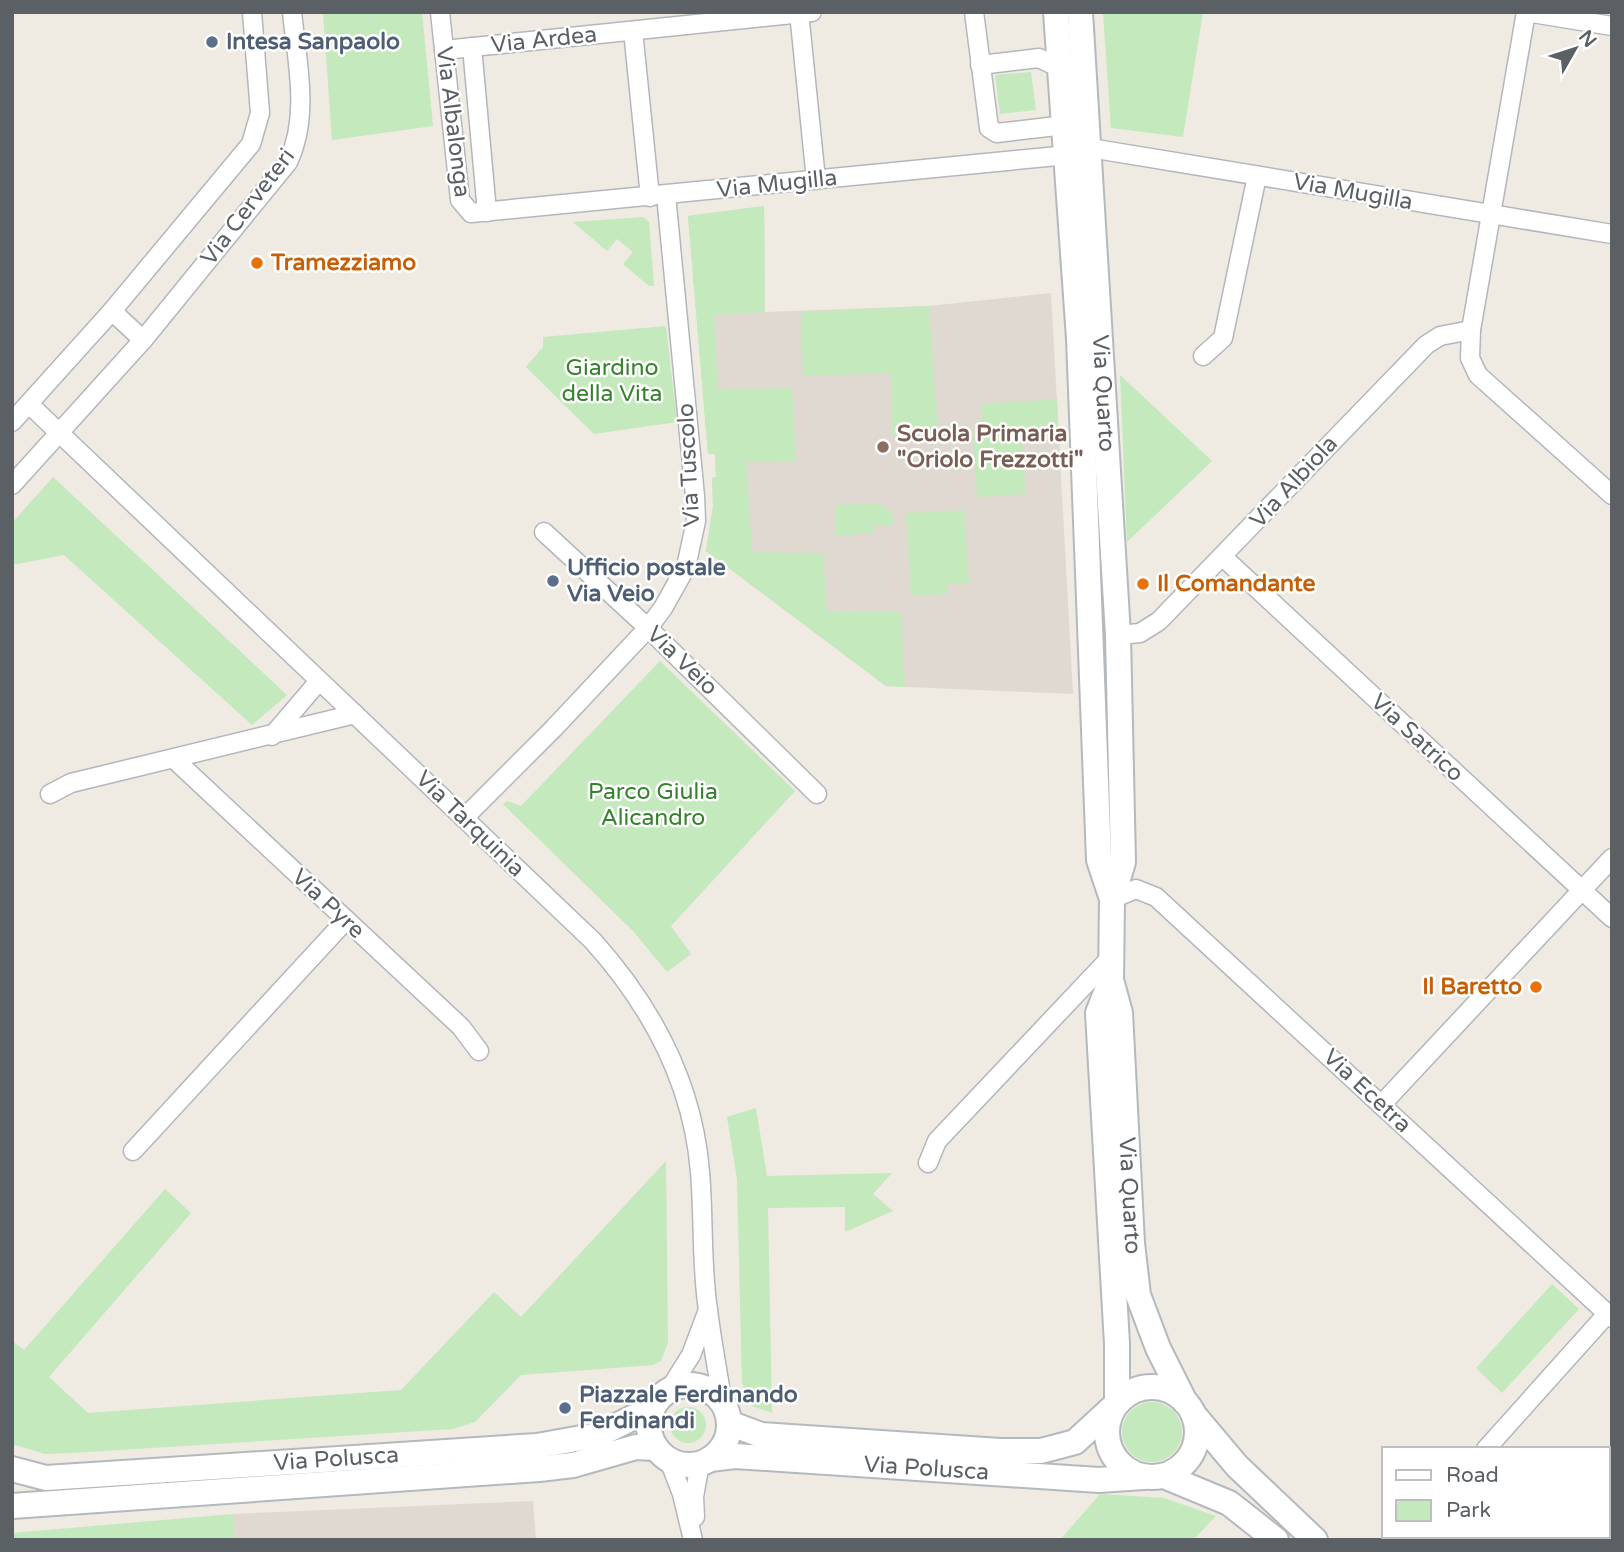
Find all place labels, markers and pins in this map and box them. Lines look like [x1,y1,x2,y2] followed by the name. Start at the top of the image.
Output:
[226,28,400,56] place label: Intesa Sanpaolo
[204,34,220,50] marker: Intesa Sanpaolo
[270,249,416,277] place label: Tramezziamo
[249,255,265,271] marker: Tramezziamo
[897,420,1084,474] place label: Scuola Primaria "Oriolo Frezzotti"
[875,439,891,455] marker: Scuola Primaria "Oriolo Frezzotti"
[567,554,726,608] place label: Ufficio postale Via Veio
[1157,570,1316,598] place label: Il Comandante
[545,573,561,589] marker: Ufficio postale Via Veio
[1135,576,1151,592] marker: Il Comandante
[1422,973,1522,1001] place label: Il Baretto
[1528,979,1544,995] marker: Il Baretto
[579,1381,798,1435] place label: Piazzale Ferdinando Ferdinandi
[557,1400,573,1416] marker: Piazzale Ferdinando Ferdinandi

